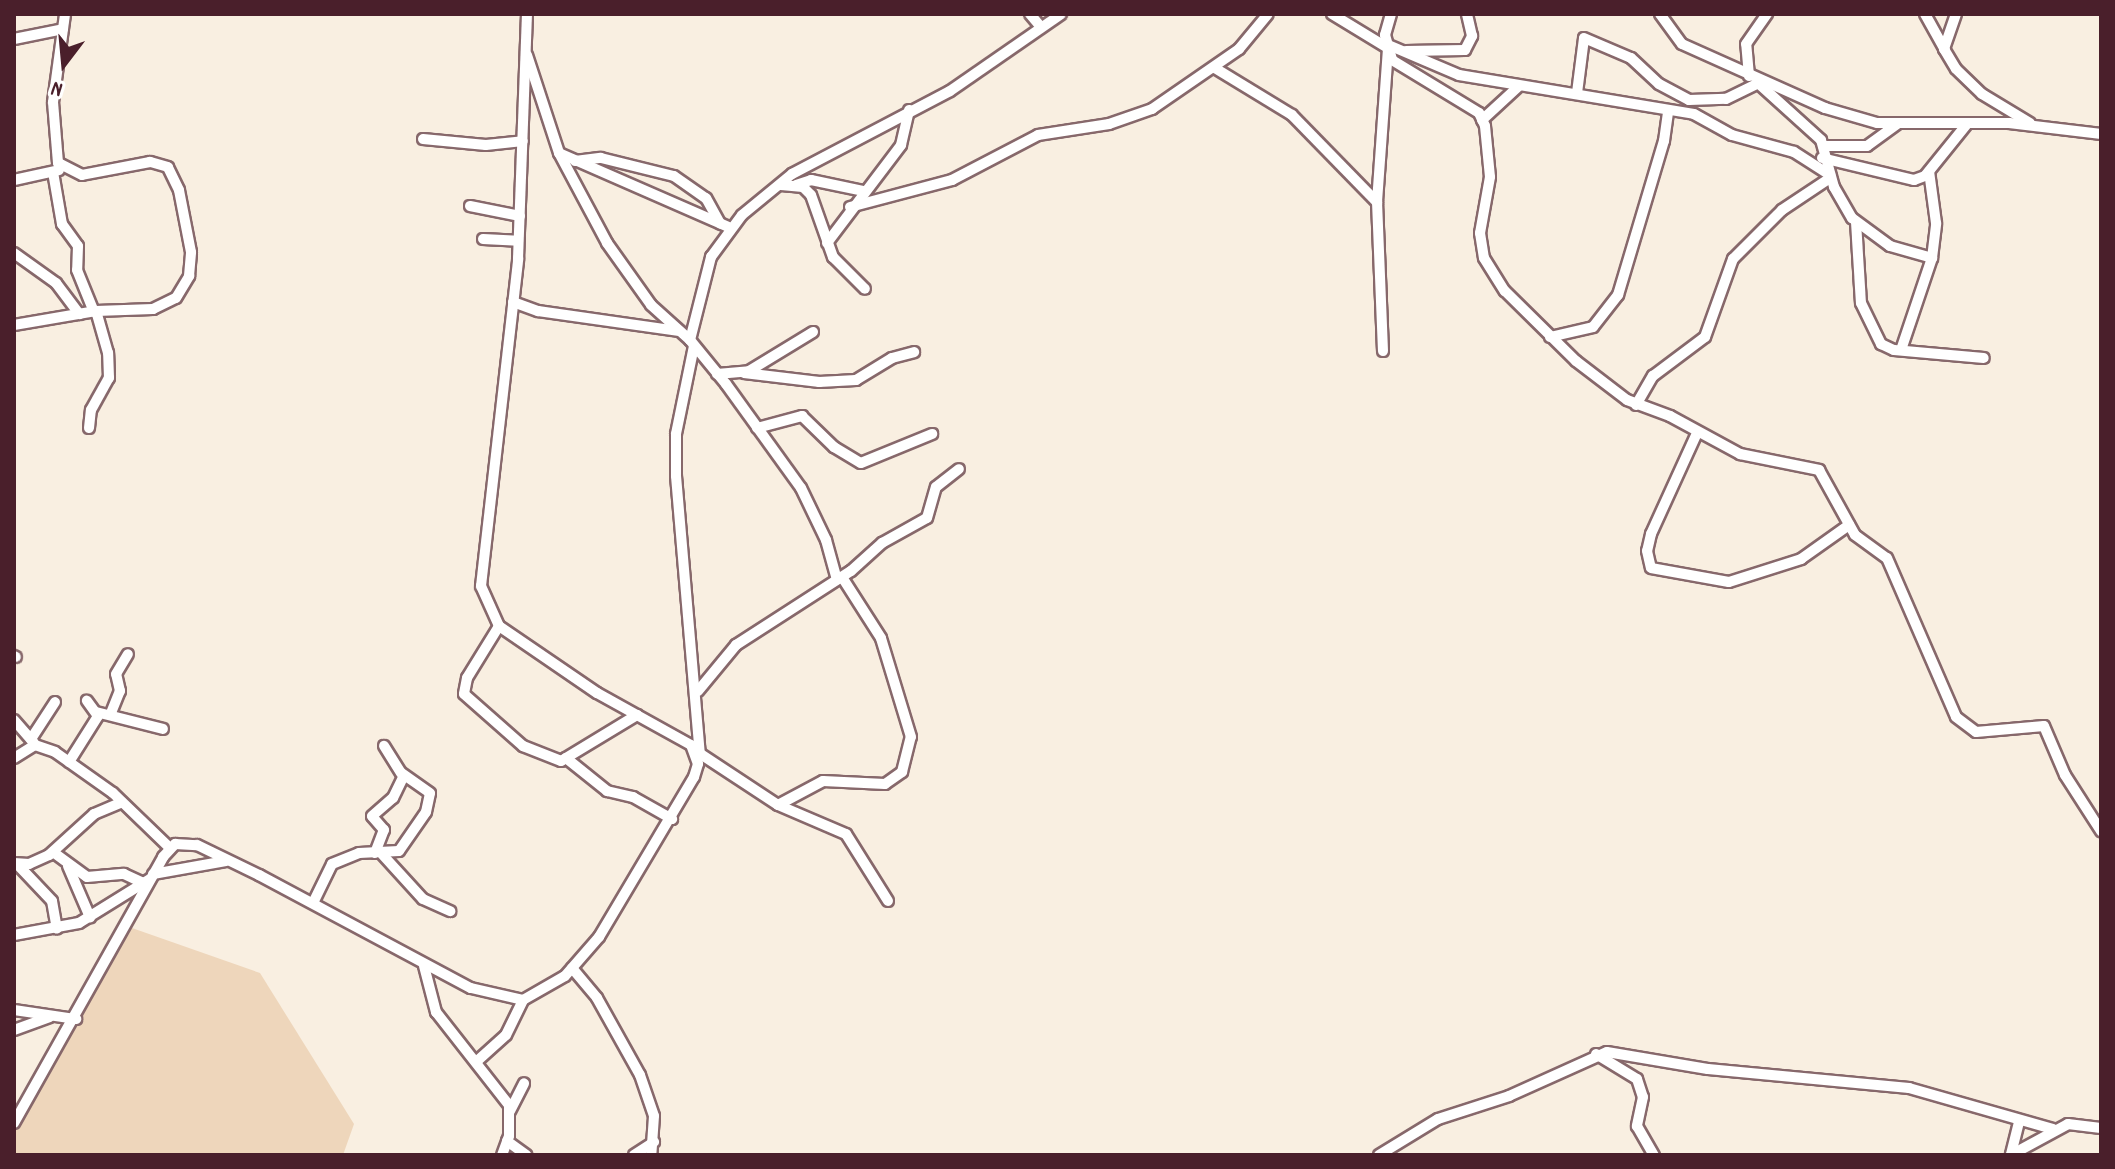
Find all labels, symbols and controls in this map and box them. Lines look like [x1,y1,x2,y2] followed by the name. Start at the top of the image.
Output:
[24,24,104,104] north arrow
[48,71,67,104] text: N

